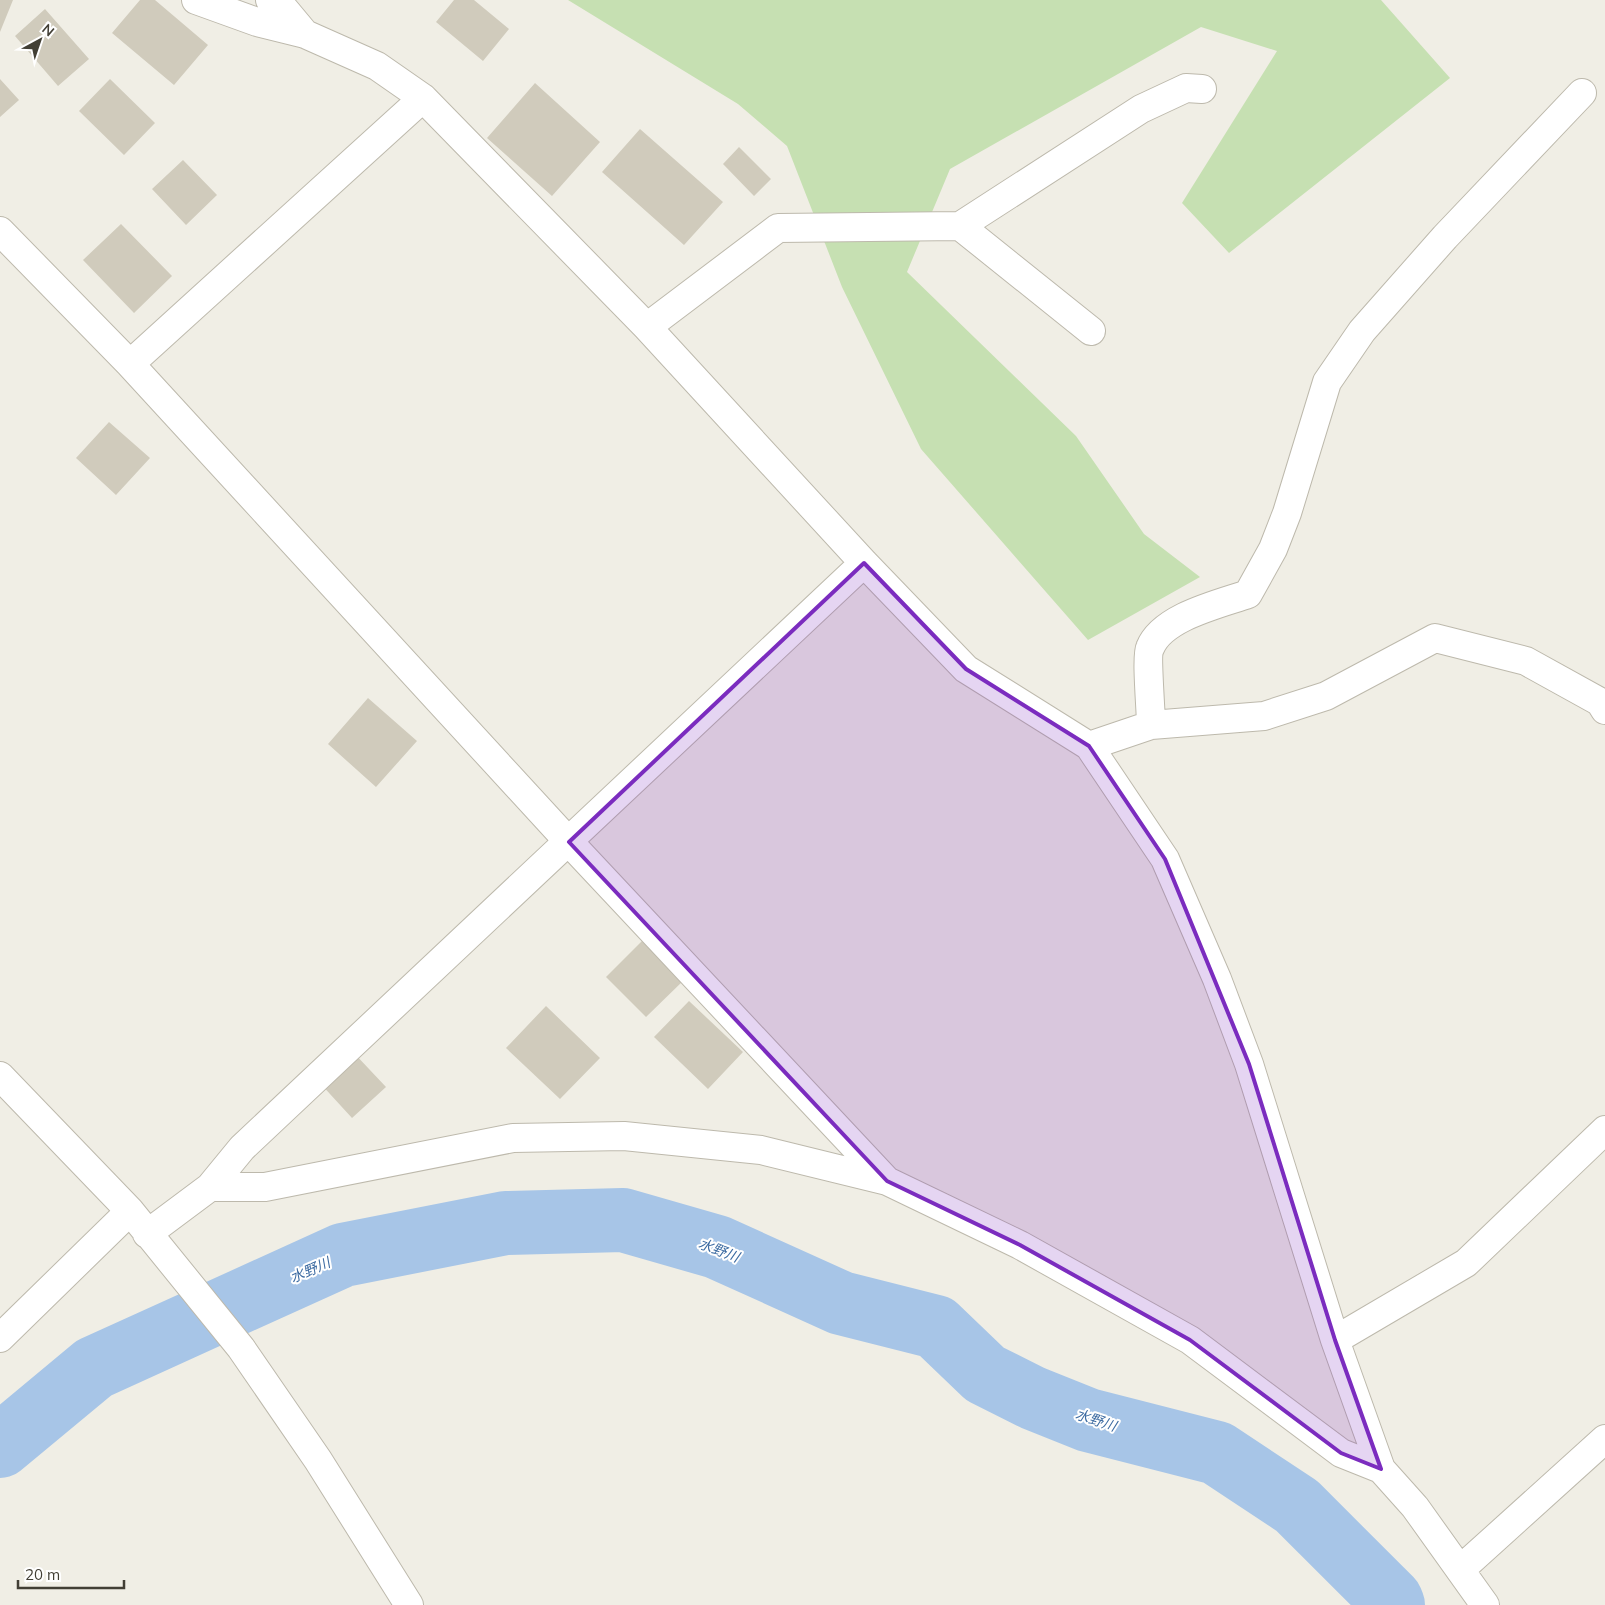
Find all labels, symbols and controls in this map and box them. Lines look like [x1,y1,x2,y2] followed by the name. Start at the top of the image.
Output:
[15,15,65,65] north arrow
[39,20,58,40] text: N
[696,1234,744,1267] water label: 水野川
[287,1252,335,1287] water label: 水野川
[1073,1405,1121,1436] water label: 水野川
[18,1558,124,1590] scale bar
[25,1565,60,1584] text: 20 m

